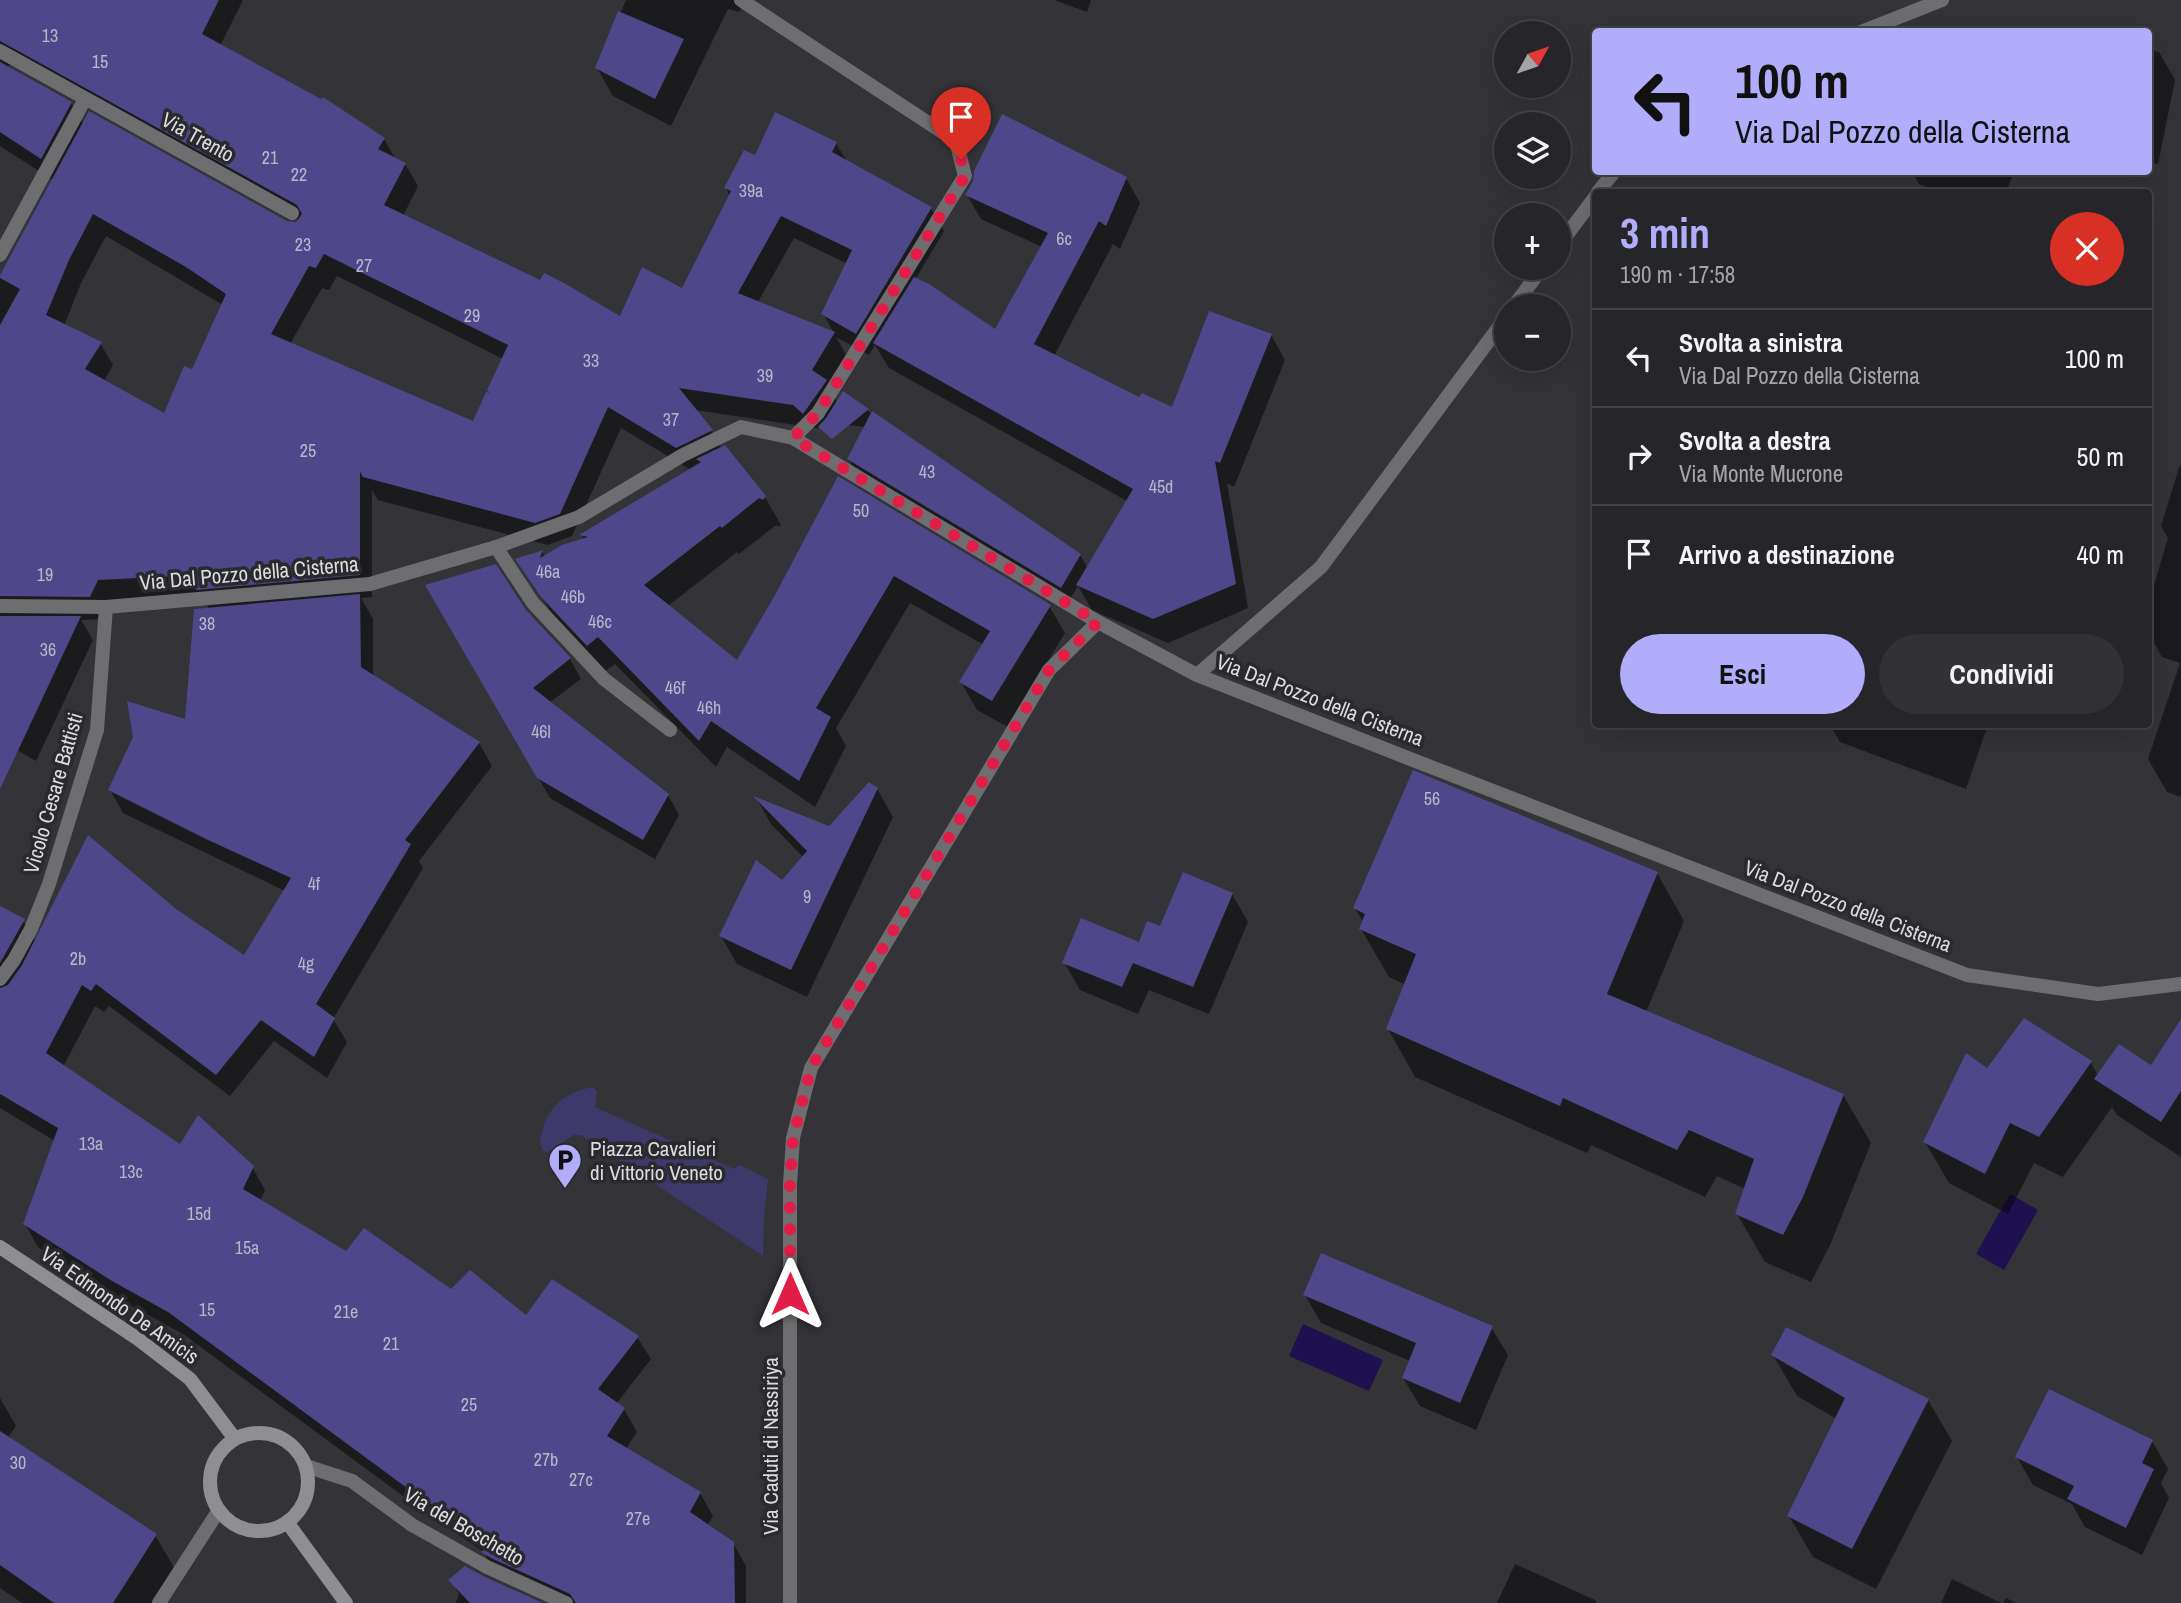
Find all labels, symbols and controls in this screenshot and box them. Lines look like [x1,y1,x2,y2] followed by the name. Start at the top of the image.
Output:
[1494,21,1572,98] north arrow
[1494,21,1571,371] map controls
[42,23,58,48] house number: 13
[1735,47,1849,113] text: 100 m
[92,49,108,74] house number: 15
[1620,56,1711,147] icon: left
[931,87,991,159] pin
[942,98,980,136] icon: arrive
[156,105,240,169] street label: Via Trento
[1735,110,2070,153] text: Via Dal Pozzo della Cisterna
[1494,112,1571,189] button: layers
[262,145,279,170] house number: 21
[291,162,307,187] house number: 22
[739,178,763,203] house number: 39a
[1494,203,1571,280] button: +
[1620,205,1710,261] text: 3 min
[2050,212,2124,286] button: close
[1056,226,1072,251] house number: 6c
[295,232,311,257] house number: 23
[356,253,372,278] house number: 27
[1620,259,1735,290] text: 190 m · 17:58
[1494,294,1571,371] button: −
[464,303,480,328] house number: 29
[1679,325,1843,360] text: Svolta a sinistra
[1620,339,1658,377] icon: left
[2065,341,2124,376] text: 100 m
[583,348,599,373] house number: 33
[1679,360,1920,391] text: Via Dal Pozzo della Cisterna
[757,363,773,388] house number: 39
[663,407,679,432] house number: 37
[1679,423,1831,458] text: Svolta a destra
[1620,437,1658,475] icon: right
[300,438,316,463] house number: 25
[2077,439,2124,474] text: 50 m
[1679,458,1843,489] text: Via Monte Mucrone
[919,459,935,484] house number: 43
[1149,474,1173,499] house number: 45d
[853,498,869,523] house number: 50
[1620,535,1658,573] icon: arrive
[1679,537,1895,572] text: Arrivo a destinazione
[2077,537,2124,572] text: 40 m
[138,549,360,597] street label: Via Dal Pozzo della Cisterna
[536,559,560,584] house number: 46a
[37,562,53,587] house number: 19
[561,584,585,609] house number: 46b
[588,609,612,634] house number: 46c
[199,611,215,636] house number: 38
[1620,634,1865,714] button: Esci
[1879,634,2124,714] button: Condividi
[40,637,56,662] house number: 36
[1212,647,1428,753] street label: Via Dal Pozzo della Cisterna
[665,675,686,700] house number: 46f
[697,695,721,720] house number: 46h
[16,709,90,877] street label: Vicolo Cesare Battisti
[531,719,551,744] house number: 46l
[1424,786,1440,811] house number: 56
[1740,853,1956,959] street label: Via Dal Pozzo della Cisterna
[308,871,321,896] house number: 4f
[803,884,811,909] house number: 9
[70,946,86,971] house number: 2b
[298,951,315,976] house number: 4g
[79,1131,103,1156] house number: 13a
[590,1134,723,1187] place label: Piazza Cavalieri di Vittorio Veneto
[546,1141,584,1190] parking icon: Piazza Cavalieri di Vittorio Veneto
[119,1159,143,1184] house number: 13c
[187,1201,211,1226] house number: 15d
[235,1235,259,1260] house number: 15a
[35,1239,205,1371] street label: Via Edmondo De Amicis
[753,1257,827,1331] position arrow
[199,1297,215,1322] house number: 15
[334,1299,358,1324] house number: 21e
[383,1331,400,1356] house number: 21
[756,1357,785,1535] street label: Via Caduti di Nassiriya
[461,1392,477,1417] house number: 25
[534,1447,558,1472] house number: 27b
[10,1450,26,1475] house number: 30
[569,1467,593,1492] house number: 27c
[398,1480,530,1572] street label: Via del Boschetto
[626,1506,650,1531] house number: 27e

